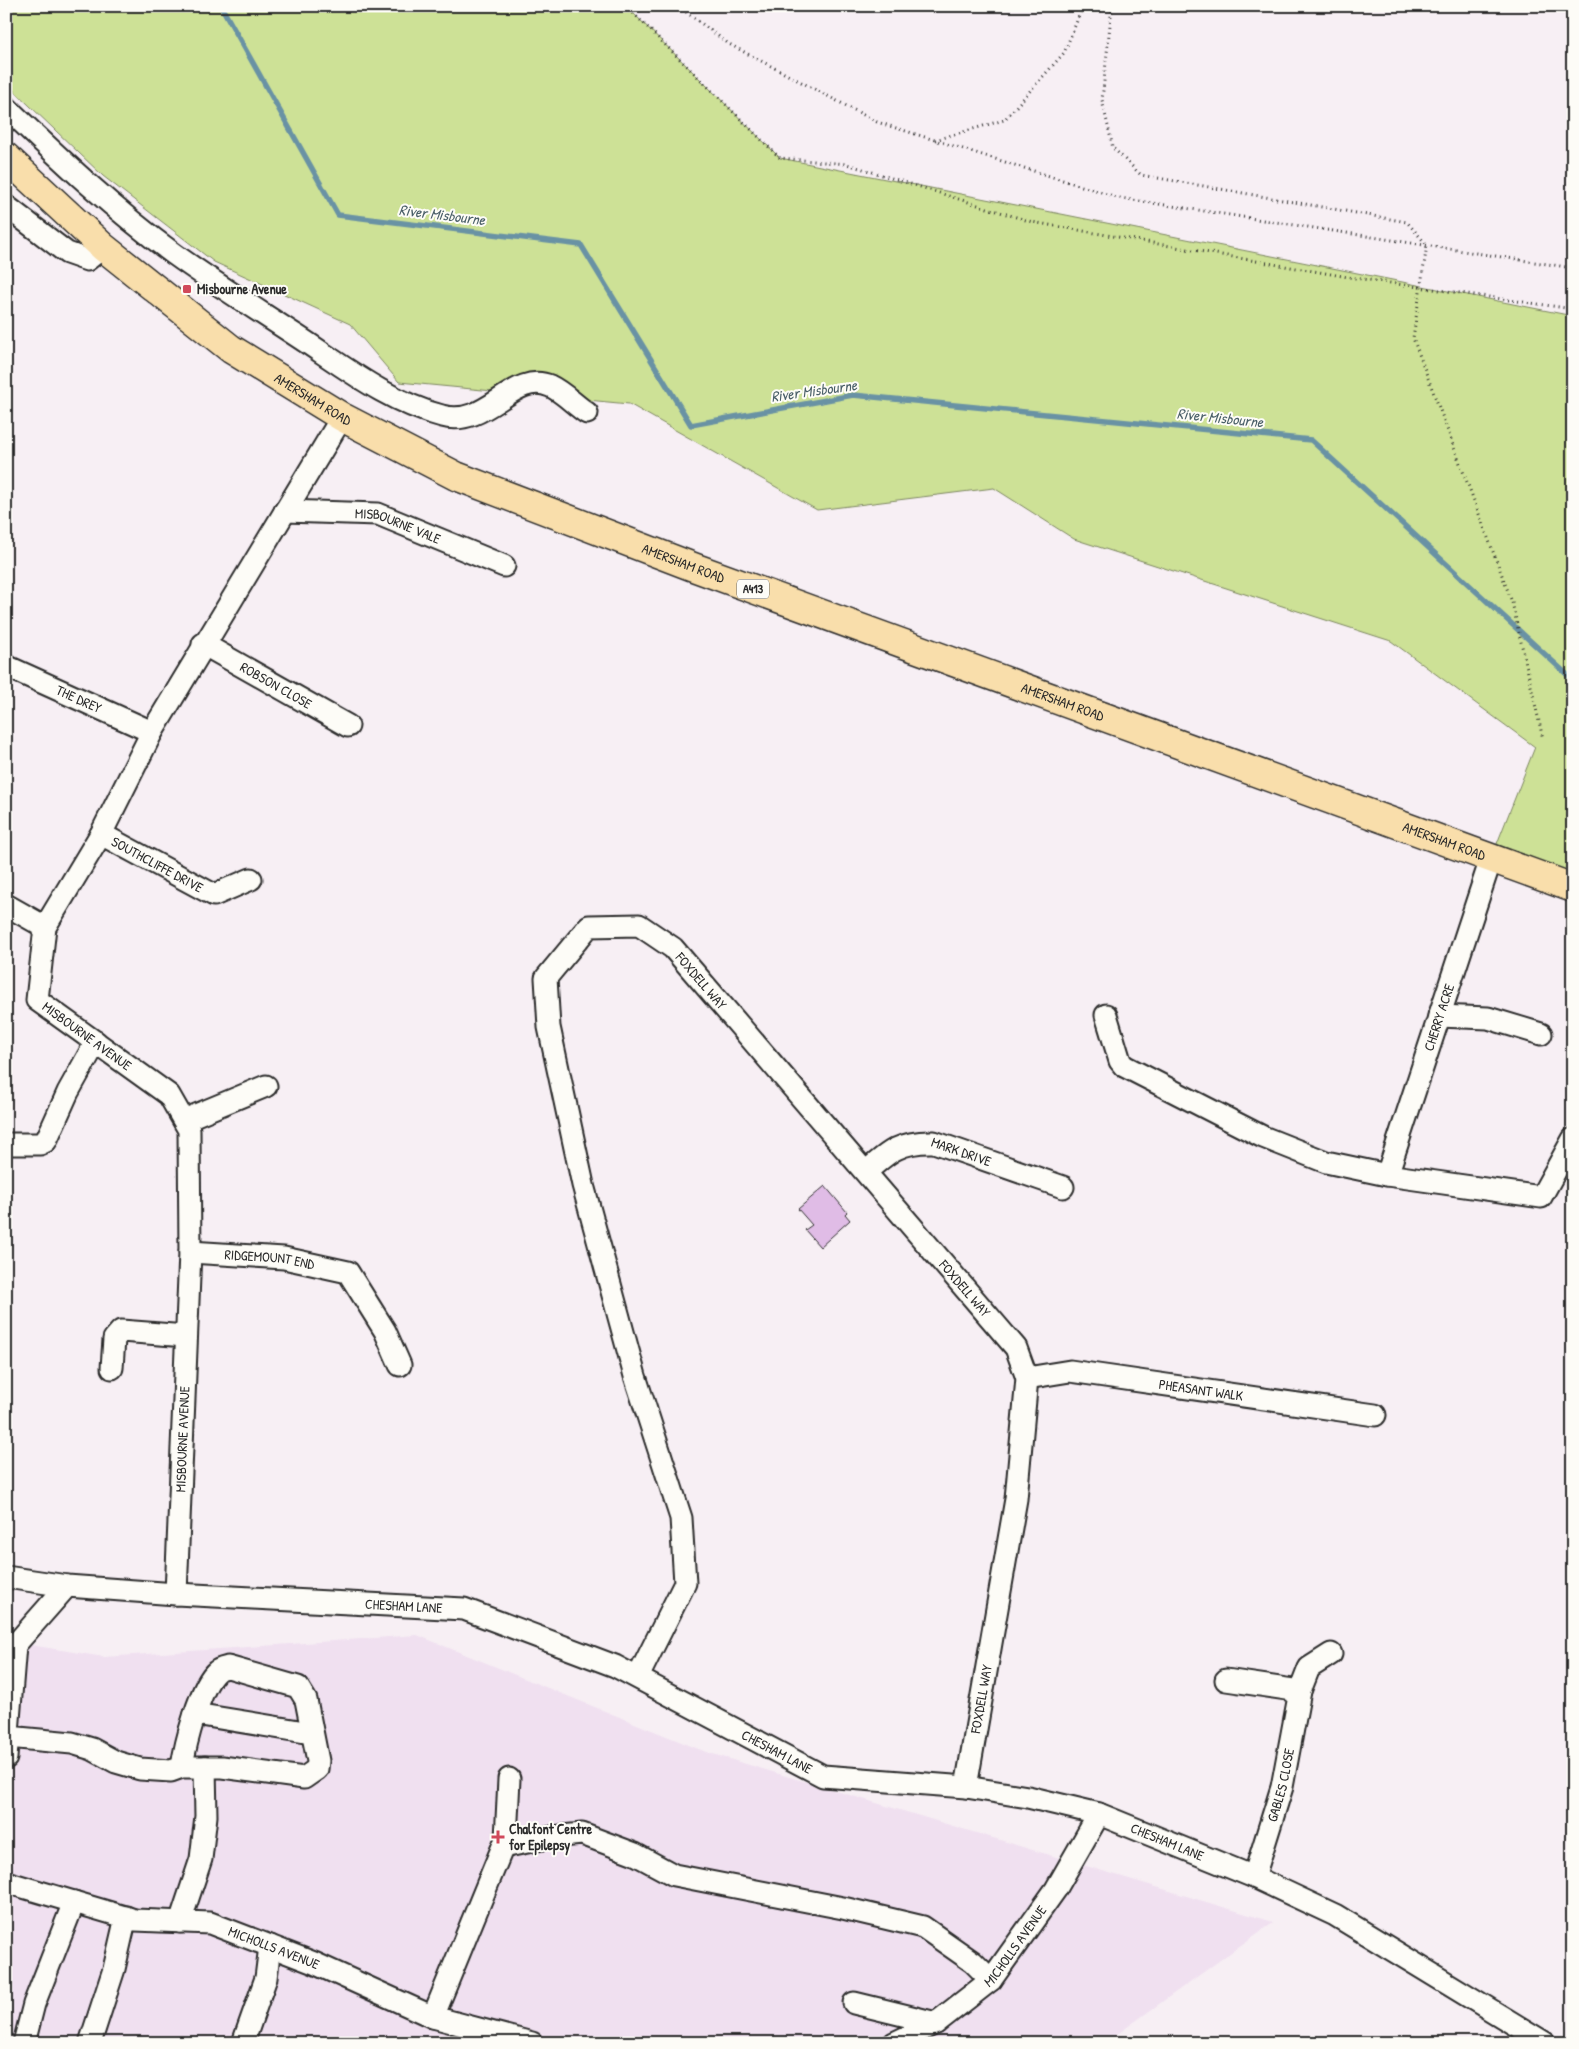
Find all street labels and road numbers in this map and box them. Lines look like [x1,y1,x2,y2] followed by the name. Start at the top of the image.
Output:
[271,368,355,429] street label: AMERSHAM ROAD
[355,503,444,548] street label: MISBOURNE VALE
[640,538,728,587] street label: AMERSHAM ROAD
[737,580,769,598] road number: A413
[237,657,316,713] street label: ROBSON CLOSE
[1019,678,1107,725] street label: AMERSHAM ROAD
[53,680,106,717] street label: THE DREY
[1400,817,1489,864] street label: AMERSHAM ROAD
[108,831,207,896] street label: SOUTHCLIFFE DRIVE
[671,947,732,1014] street label: FOXDELL WAY
[1419,981,1458,1053] street label: CHERRY ACRE
[39,997,136,1074] street label: MISBOURNE AVENUE
[929,1132,994,1170] street label: MARK DRIVE
[224,1244,317,1274] street label: RIDGEMOUNT END
[935,1255,996,1321] street label: FOXDELL WAY
[1158,1374,1245,1405] street label: PHEASANT WALK
[170,1386,194,1493] street label: MISBOURNE AVENUE
[365,1594,443,1617] street label: CHESHAM LANE
[965,1662,996,1736] street label: FOXDELL WAY
[738,1725,816,1778] street label: CHESHAM LANE
[1262,1747,1298,1824] street label: GABLES CLOSE
[1128,1818,1207,1865] street label: CHESHAM LANE
[980,1901,1050,1991] street label: MICHOLLS AVENUE
[226,1921,323,1973] street label: MICHOLLS AVENUE

